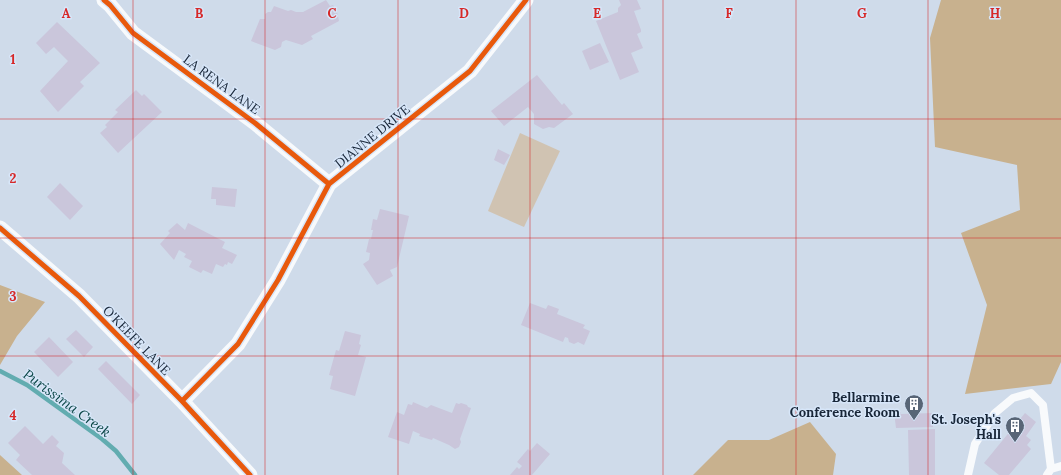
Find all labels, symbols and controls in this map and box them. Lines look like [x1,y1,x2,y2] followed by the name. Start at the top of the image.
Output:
[62,5,71,22] text: A
[195,5,204,22] text: B
[328,5,337,22] text: C
[459,5,469,22] text: D
[593,5,601,22] text: E
[725,5,733,22] text: F
[857,5,867,22] text: G
[990,5,1000,22] text: H
[10,51,16,68] text: 1
[180,51,263,118] street label: LA RENA LANE
[331,101,413,172] street label: DIANNE DRIVE
[10,170,17,187] text: 2
[9,288,17,305] text: 3
[99,302,174,379] street label: O'KEEFE LANE
[20,365,114,441] water label: Purissima Creek
[790,389,900,421] place label: Bellarmine Conference Room
[903,393,925,421] building icon: Bellarmine Conference Room
[9,407,17,424] text: 4
[931,411,1001,443] place label: St. Joseph's Hall
[1004,415,1026,443] building icon: St. Joseph's Hall

